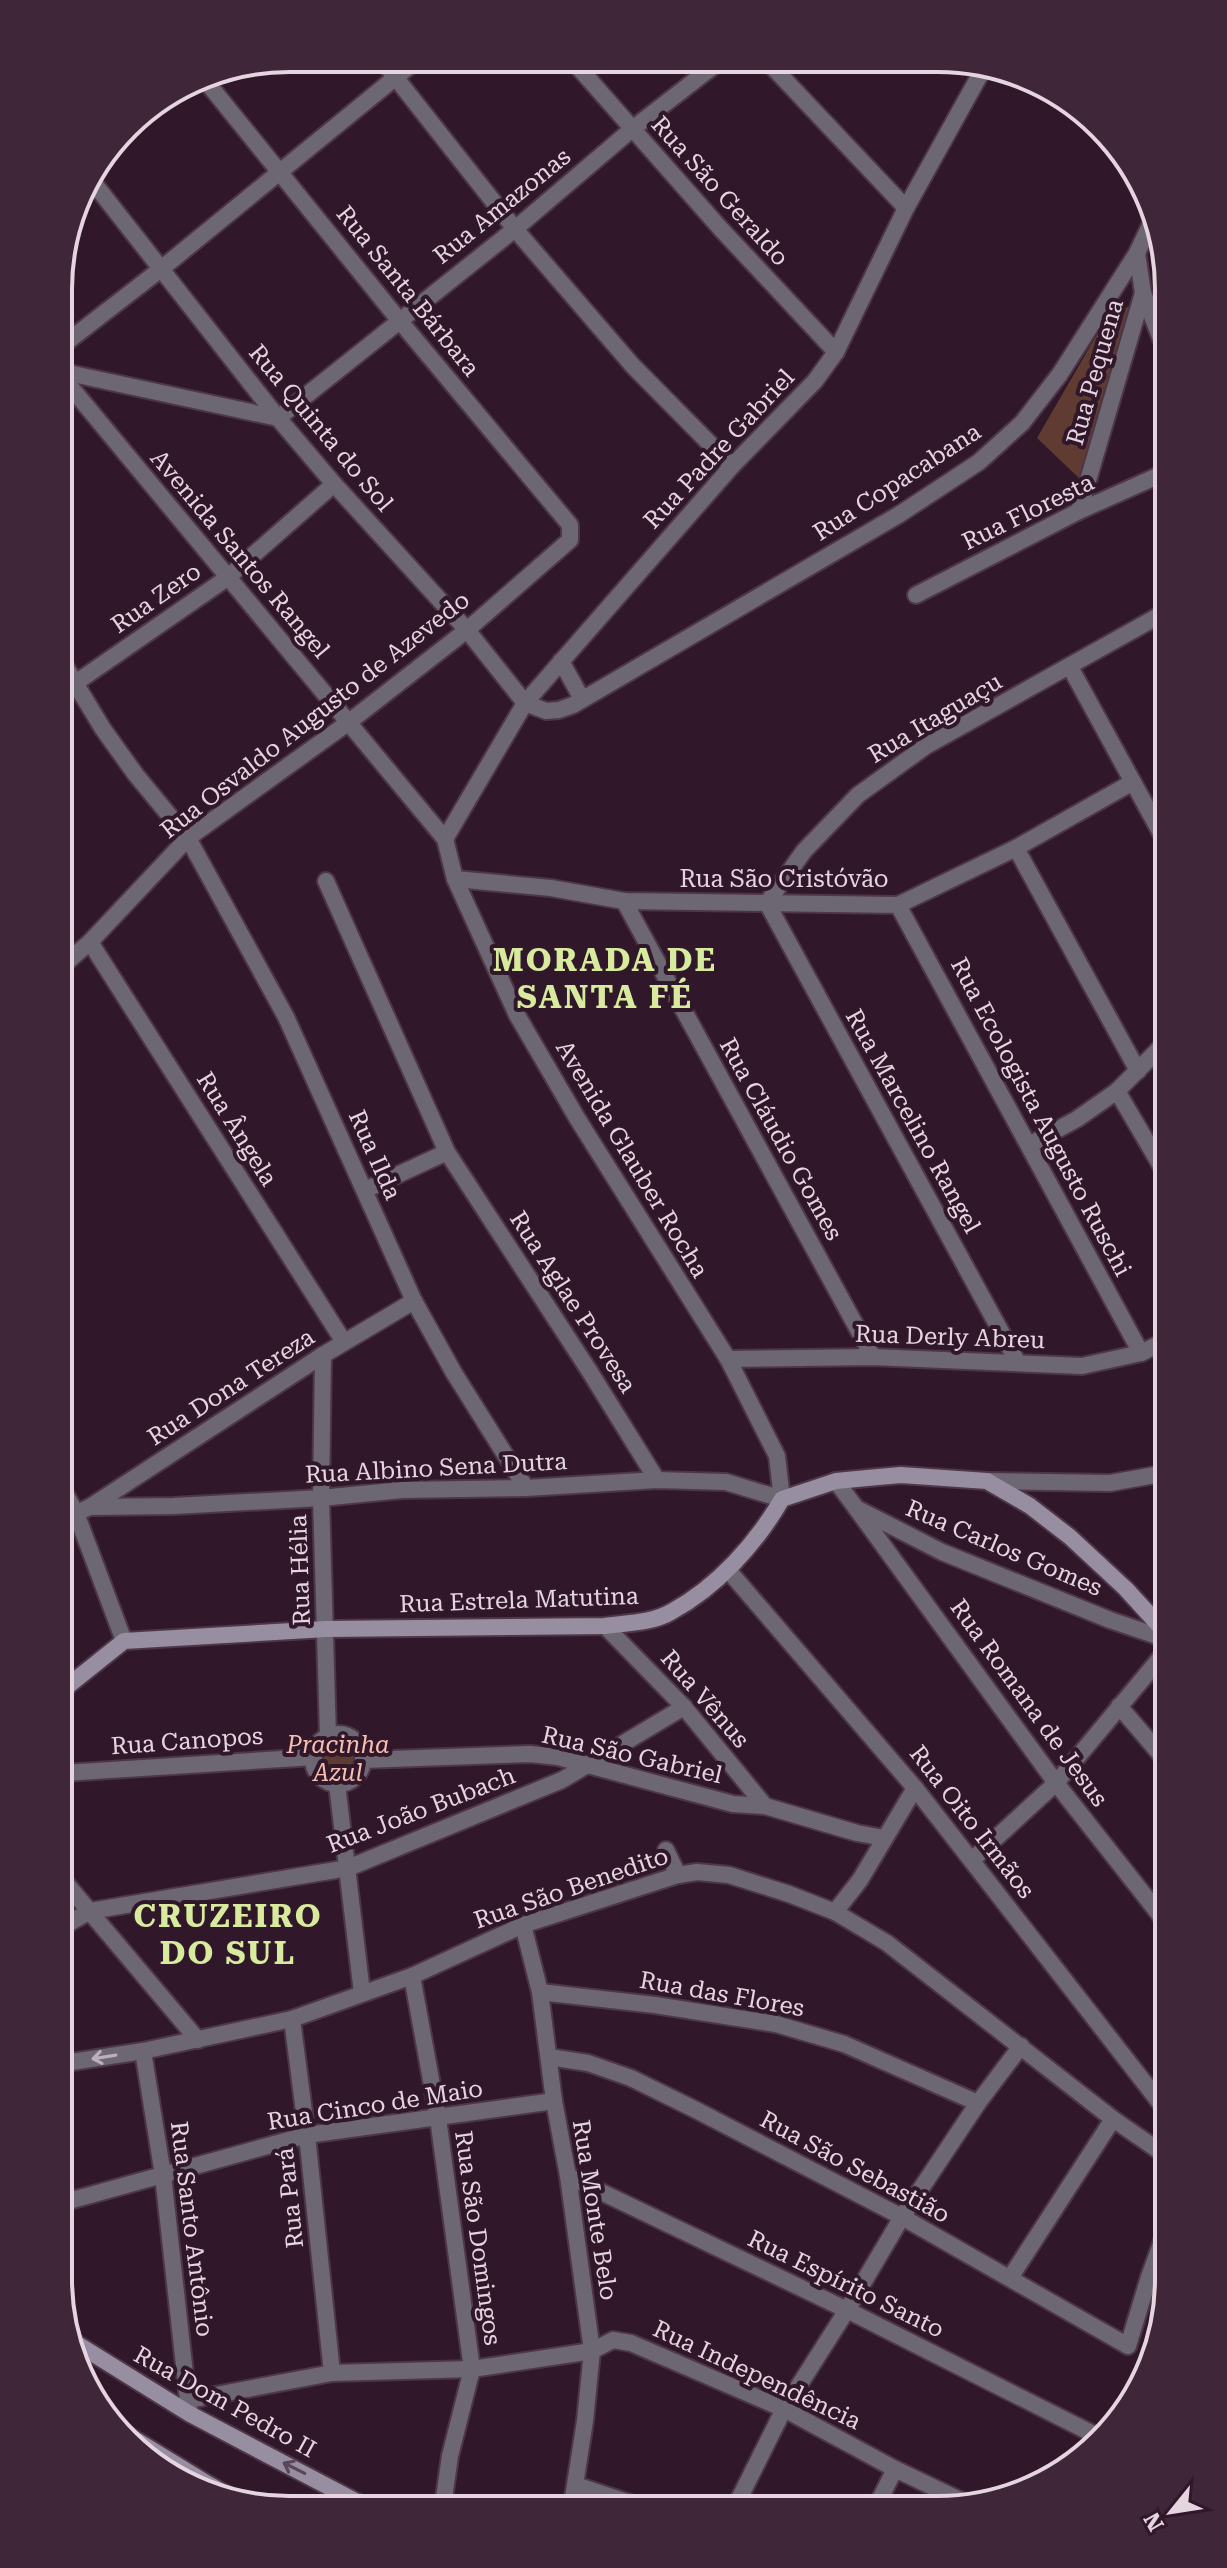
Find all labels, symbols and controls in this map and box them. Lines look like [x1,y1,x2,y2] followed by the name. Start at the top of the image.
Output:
[646,111,794,271] street label: Rua São Geraldo
[428,142,576,270] street label: Rua Amazonas
[331,200,485,382] street label: Rua Santa Bárbara
[1061,296,1129,448] street label: Rua Pequena
[243,339,399,517] street label: Rua Quinta do Sol
[638,364,800,534] street label: Rua Padre Gabriel
[808,418,986,546] street label: Rua Copacabana
[145,444,335,664] street label: Avenida Santos Rangel
[958,468,1098,556] street label: Rua Floresta
[106,557,206,639] street label: Rua Zero
[155,586,475,844] street label: Rua Osvaldo Augusto de Azevedo
[863,667,1007,769] street label: Rua Itaguaçu
[679,865,889,893] street label: Rua São Cristóvão
[493,941,717,1016] district label: MORADA DE SANTA FÉ
[945,953,1137,1281] street label: Rua Ecologista Augusto Ruschi
[840,1004,986,1238] street label: Rua Marcelino Rangel
[714,1033,848,1245] street label: Rua Cláudio Gomes
[550,1035,714,1283] street label: Avenida Glauber Rocha
[191,1066,284,1191] street label: Rua Ângela
[343,1106,407,1204] street label: Rua Ilda
[504,1206,642,1398] street label: Rua Aglae Provesa
[855,1320,1045,1354] street label: Rua Derly Abreu
[142,1323,320,1451] street label: Rua Dona Tereza
[304,1447,568,1489] street label: Rua Albino Sena Dutra
[902,1494,1106,1602] street label: Rua Carlos Gomes
[284,1514,316,1626] street label: Rua Hélia
[399,1582,639,1618] street label: Rua Estrela Matutina
[944,1594,1114,1812] street label: Rua Romana de Jesus
[655,1644,755,1754] street label: Rua Vênus
[539,1721,725,1789] street label: Rua São Gabriel
[110,1722,264,1760] street label: Rua Canopos
[286,1731,389,1787] park label: Pracinha Azul
[904,1740,1040,1904] street label: Rua Oito Irmãos
[323,1761,519,1859] street label: Rua João Bubach
[470,1842,672,1934] street label: Rua São Benedito
[134,1897,323,1972] district label: CRUZEIRO DO SUL
[637,1966,807,2022] street label: Rua das Flores
[92,2050,117,2065] one-way arrow
[265,2074,485,2136] street label: Rua Cinco de Maio
[755,2105,955,2229] street label: Rua São Sebastião
[567,2118,623,2302] street label: Rua Monte Belo
[165,2120,219,2338] street label: Rua Santo Antônio
[449,2129,507,2347] street label: Rua São Domingos
[271,2146,309,2250] street label: Rua Pará
[743,2224,949,2344] street label: Rua Espírito Santo
[649,2315,865,2435] street label: Rua Independência
[129,2340,321,2464] street label: Rua Dom Pedro II
[283,2460,306,2476] one-way arrow
[1131,2472,1211,2552] north arrow
[1139,2508,1169,2535] text: N

